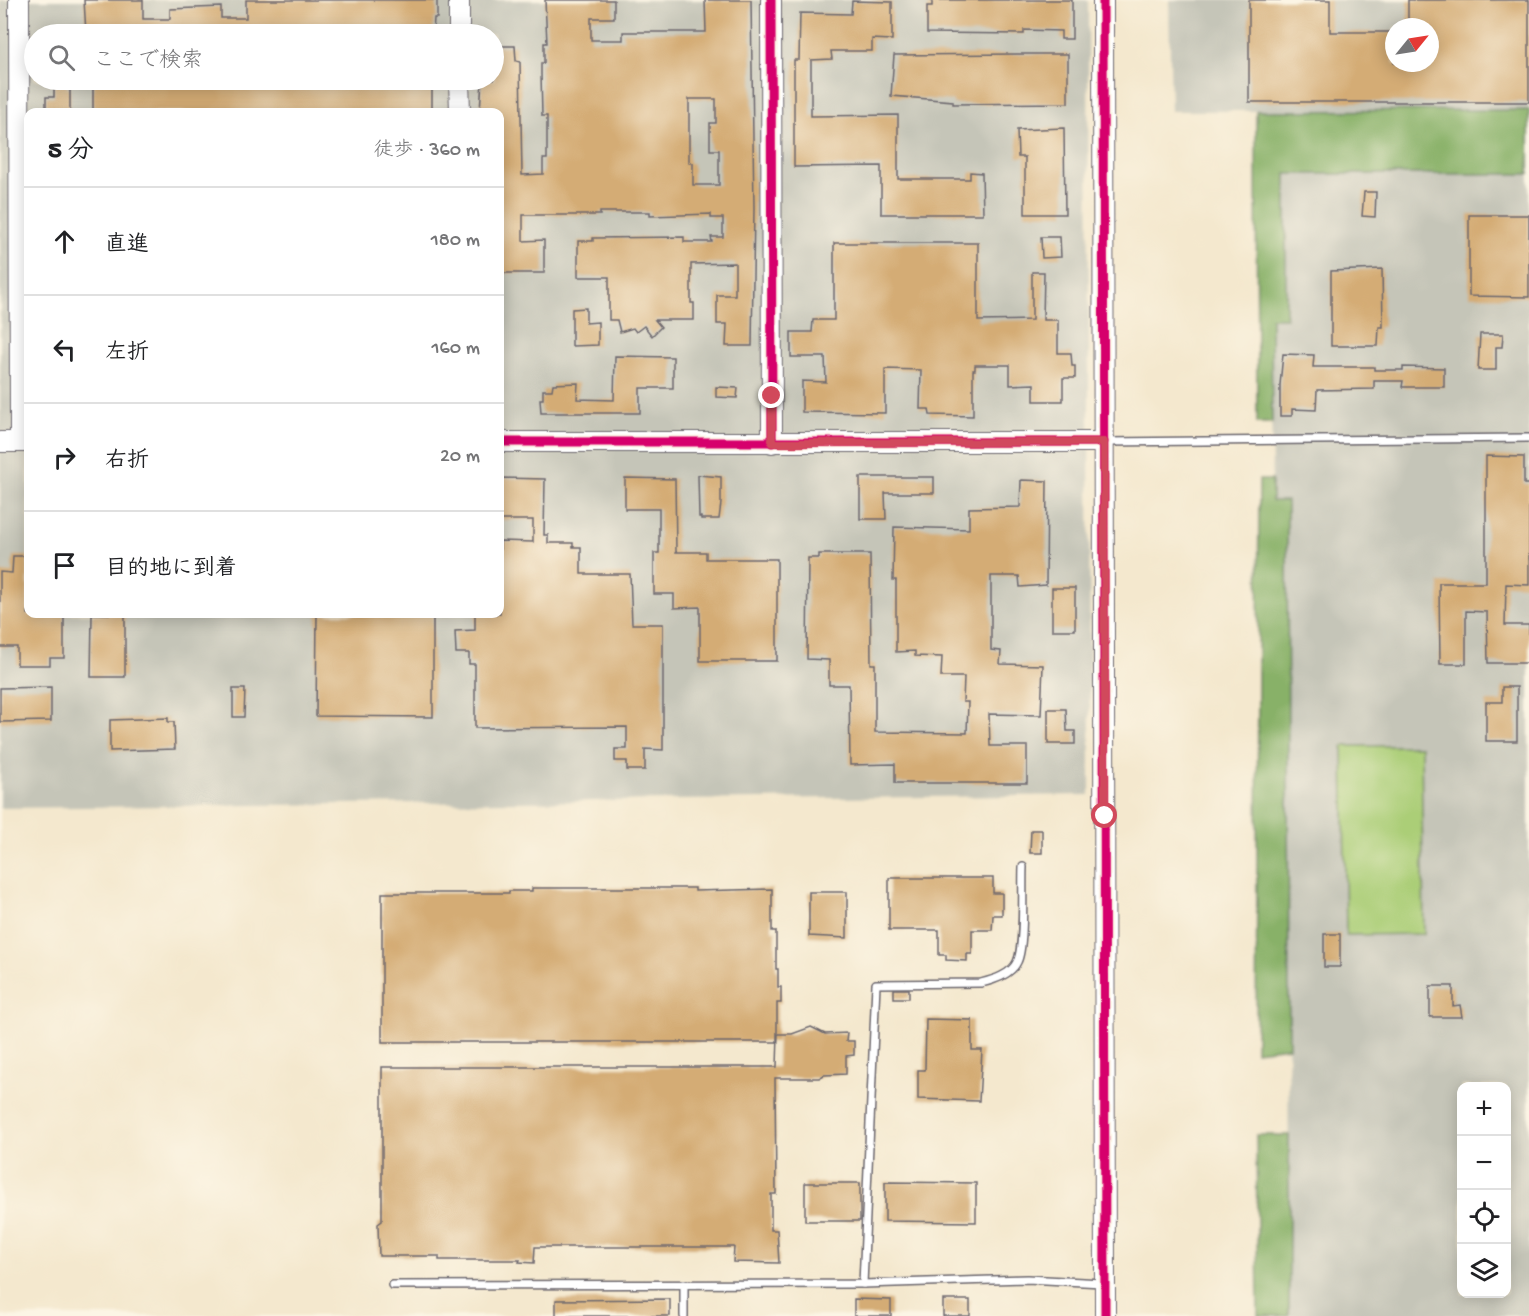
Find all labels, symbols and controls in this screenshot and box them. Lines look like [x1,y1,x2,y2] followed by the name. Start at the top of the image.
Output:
[1385,18,1439,72] north arrow
[24,24,504,90] search box
[45,41,78,74] icon: search
[93,49,203,75] text: ここで検索
[48,137,94,168] text: 5 分
[373,140,480,163] text: 徒歩 · 360 m
[48,225,81,258] icon: ahead
[431,230,480,253] text: 180 m
[105,233,149,259] text: 直進
[48,333,81,366] icon: left
[431,338,480,361] text: 160 m
[105,341,149,367] text: 左折
[758,382,784,408] route end
[48,441,81,474] icon: right
[440,446,480,469] text: 20 m
[105,449,149,475] text: 右折
[48,549,81,582] icon: arrive
[105,557,237,583] text: 目的地に到着
[1091,802,1117,828] route start
[1457,1082,1511,1298] map controls
[1457,1082,1511,1136] button: +
[1457,1136,1511,1190] button: −
[1457,1190,1511,1244] button: locate
[1457,1244,1511,1298] button: layers

